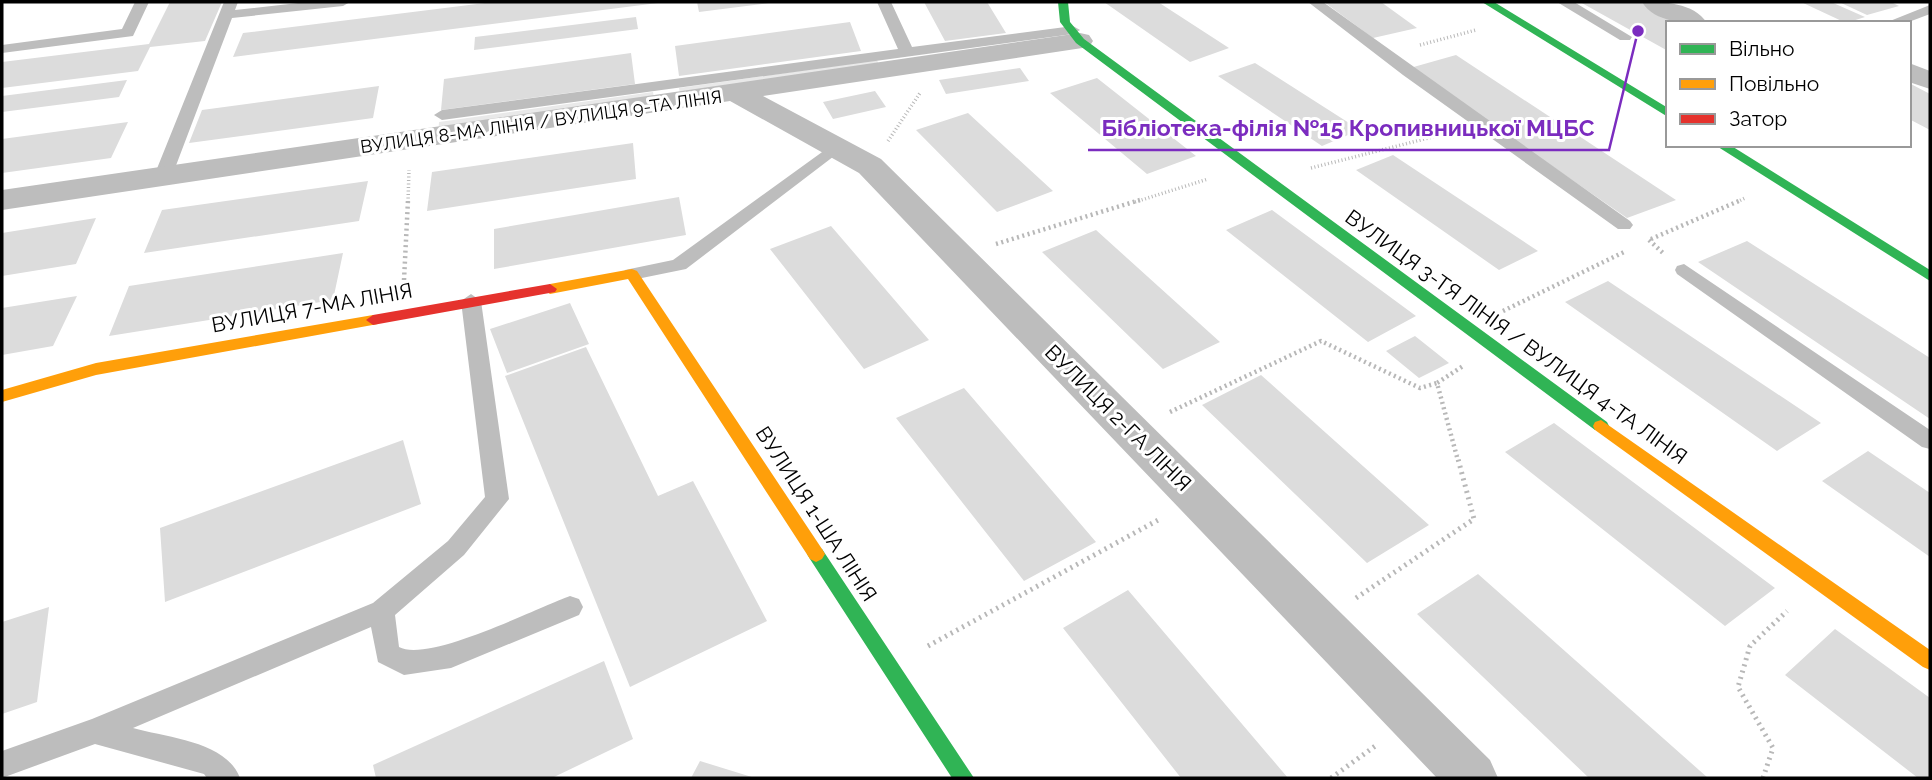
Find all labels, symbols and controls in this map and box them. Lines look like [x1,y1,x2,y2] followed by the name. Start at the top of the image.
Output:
[1666,21,1911,147] legend
[1729,36,1795,61] text: Вільно
[1729,71,1819,96] text: Повільно
[359,86,723,157] street label: ВУЛИЦЯ 8-МА ЛІНІЯ / ВУЛИЦЯ 9-ТА ЛІНІЯ
[1088,106,1609,150] callout: Бібліотека-філія №15 Кропивницької МЦБС
[1729,106,1787,131] text: Затор
[1102,114,1595,141] text: Бібліотека-філія №15 Кропивницької МЦБС
[1341,204,1692,469] street label: ВУЛИЦЯ 3-ТЯ ЛІНІЯ / ВУЛИЦЯ 4-ТА ЛІНІЯ
[209,278,414,337] street label: ВУЛИЦЯ 7-МА ЛІНІЯ
[1040,339,1197,496] street label: ВУЛИЦЯ 2-ГА ЛІНІЯ
[751,422,882,606] street label: ВУЛИЦЯ 1-ША ЛІНІЯ

